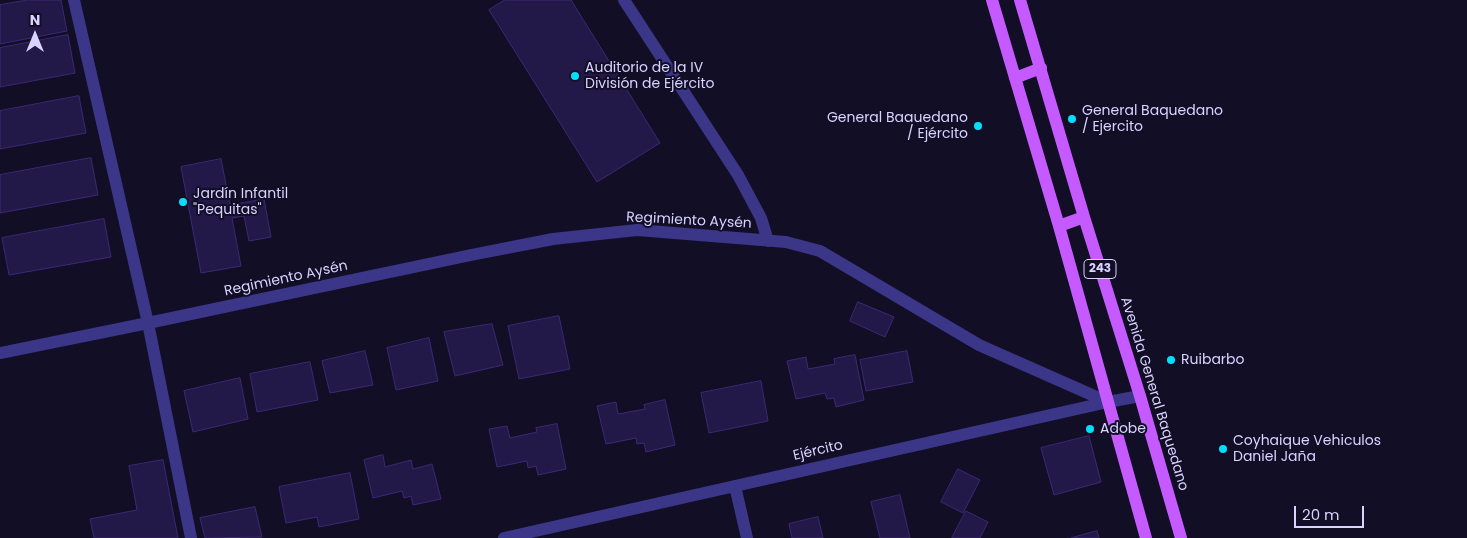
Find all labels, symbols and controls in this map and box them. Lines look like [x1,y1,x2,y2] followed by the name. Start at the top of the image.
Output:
[10,10,60,60] north arrow
[30,10,40,30] text: N
[585,60,714,92] place label: Auditorio de la IV División de Ejército
[569,70,581,82] marker: Auditorio de la IV División de Ejército
[1082,103,1223,136] place label: General Baquedano / Ejercito
[827,110,968,142] place label: General Baquedano / Ejército
[1066,113,1078,125] marker: General Baquedano / Ejercito
[972,120,984,132] marker: General Baquedano / Ejército
[193,186,288,218] place label: Jardín Infantil "Pequitas"
[177,196,189,208] marker: Jardín Infantil "Pequitas"
[626,209,752,233] street label: Regimiento Aysén
[223,258,349,300] street label: Regimiento Aysén
[1084,260,1116,278] road number: 243
[1116,295,1192,493] street label: Avenida General Baquedano
[1181,352,1244,368] place label: Ruibarbo
[1165,354,1177,366] marker: Ruibarbo
[1100,421,1146,437] place label: Adobe
[1084,423,1096,435] marker: Adobe
[1233,433,1381,466] place label: Coyhaique Vehiculos Daniel Jaña
[791,437,845,465] street label: Ejército
[1217,443,1229,455] marker: Coyhaique Vehiculos Daniel Jaña
[1297,496,1367,528] scale bar
[1302,504,1340,525] text: 20 m

